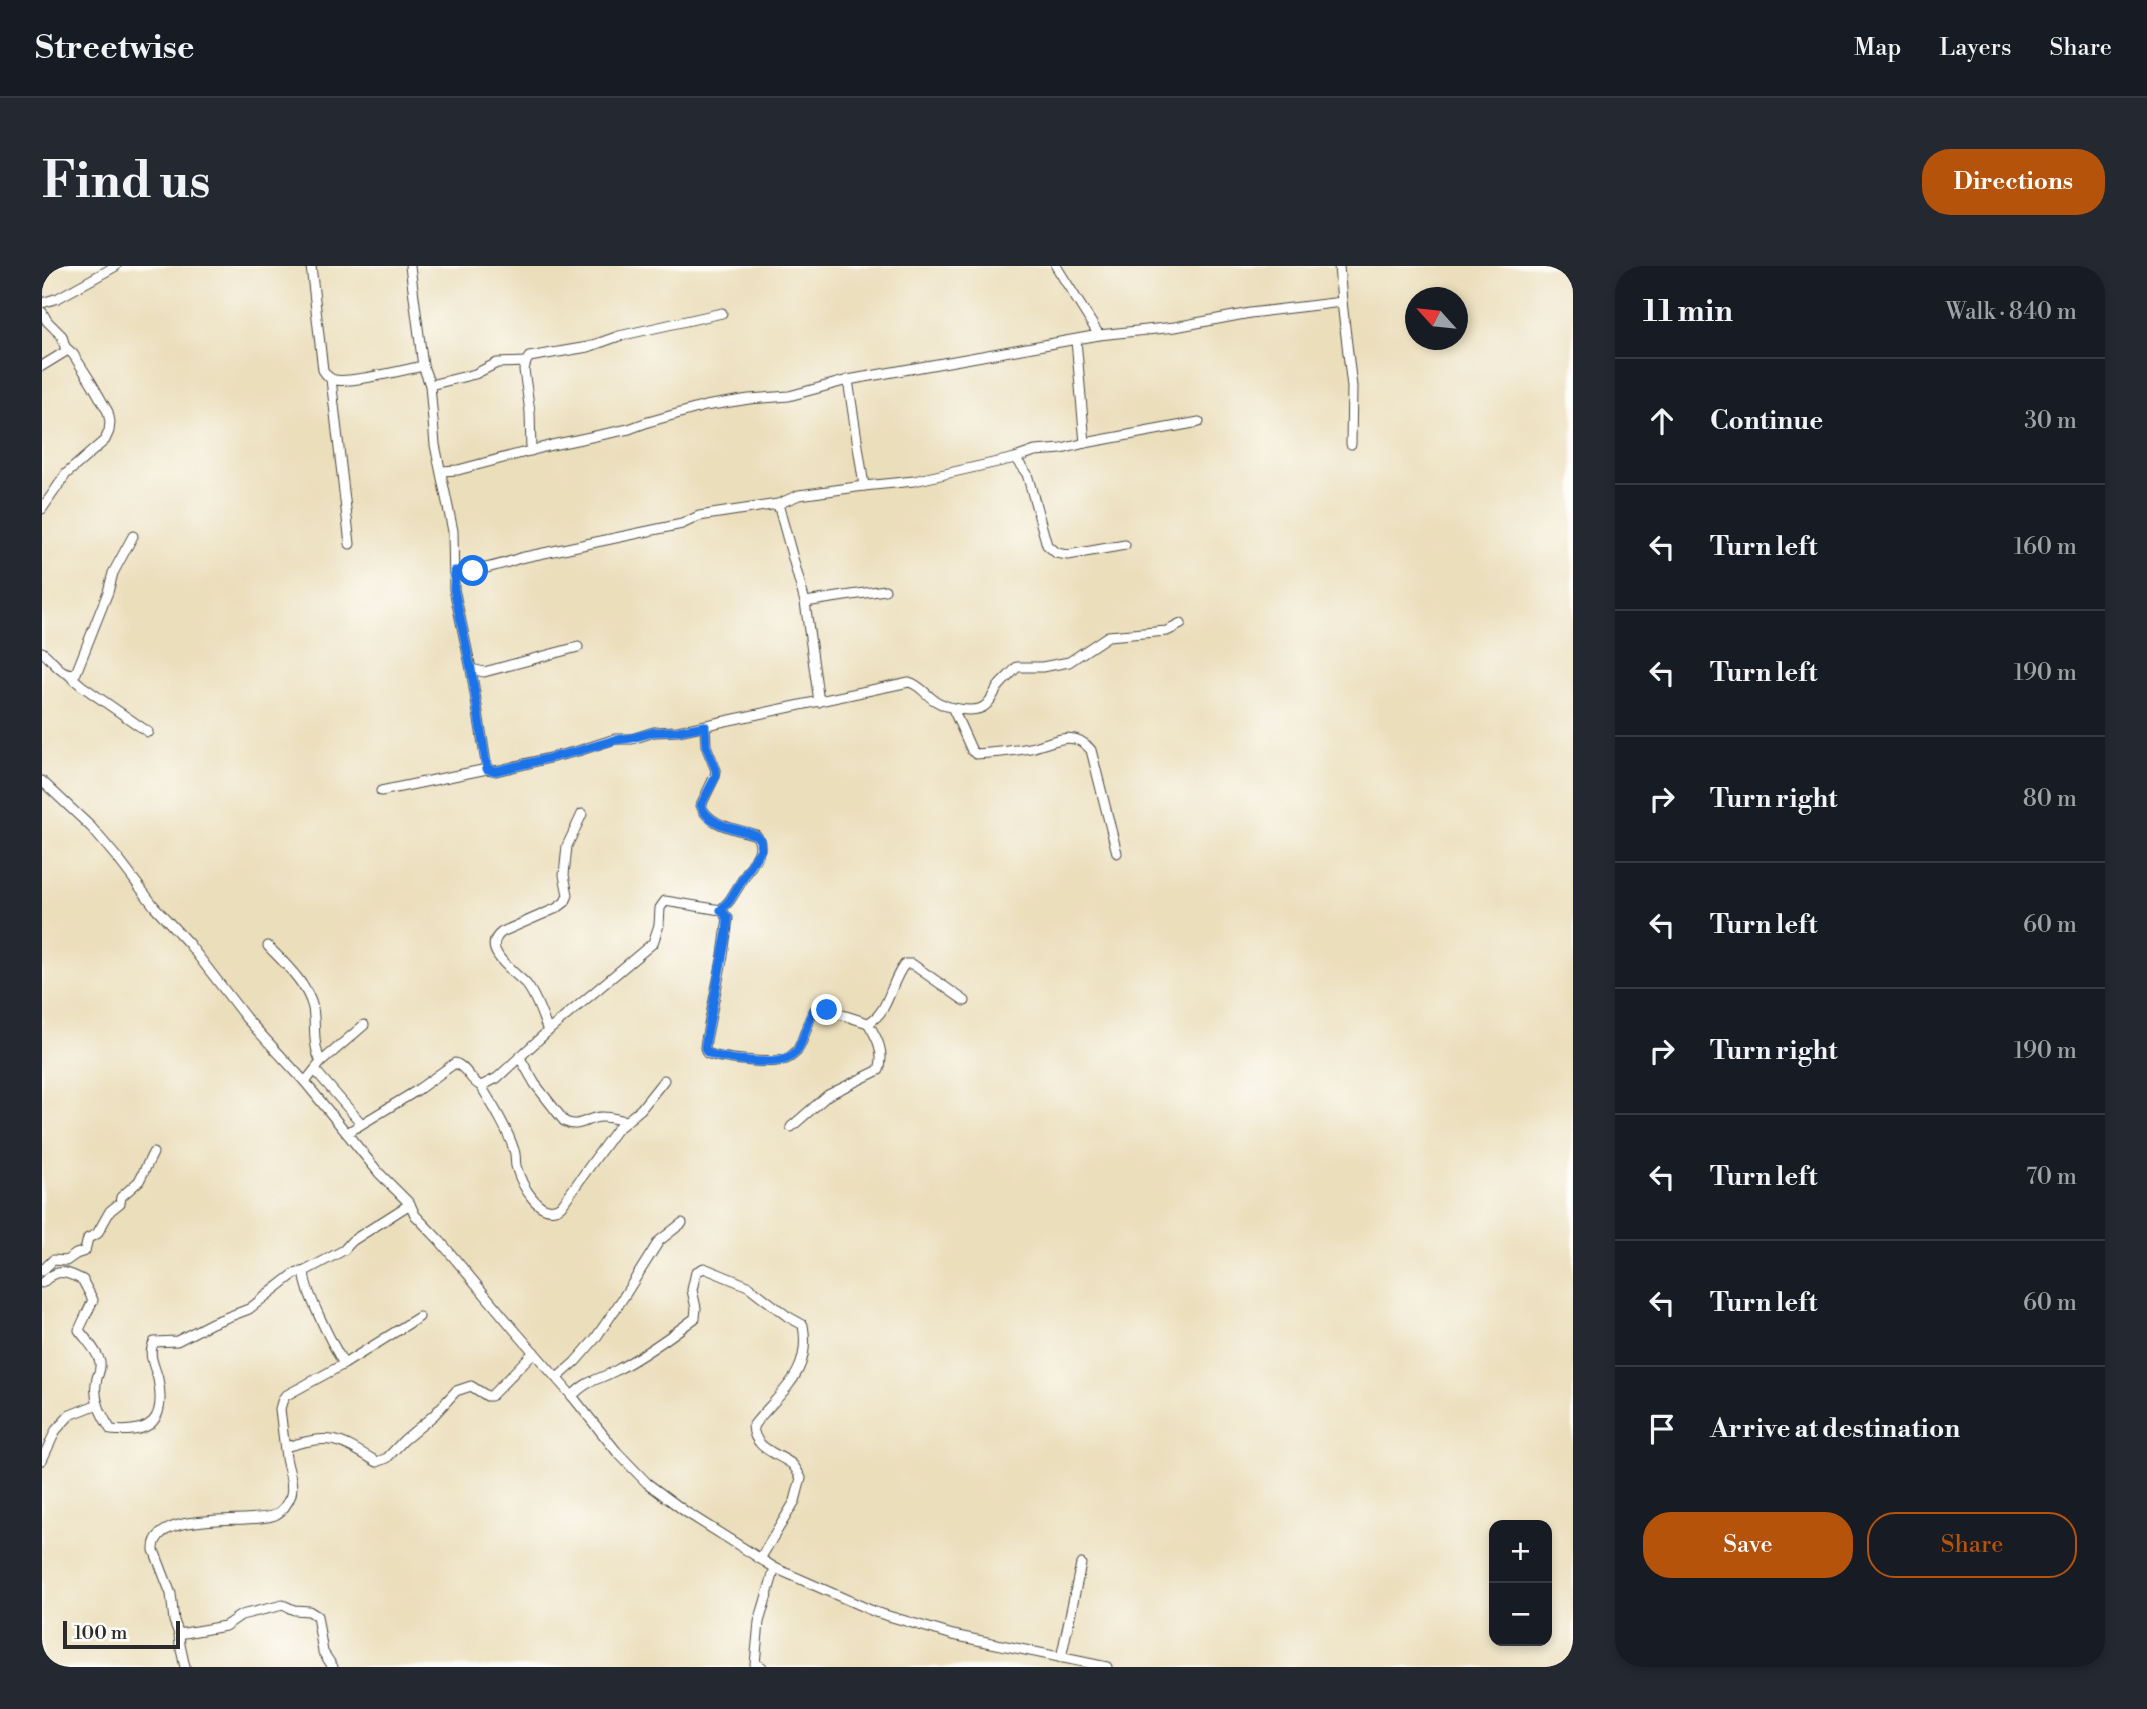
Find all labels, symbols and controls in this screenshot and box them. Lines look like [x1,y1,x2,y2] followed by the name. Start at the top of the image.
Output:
[35,28,195,69] text: Streetwise
[1854,33,1901,63] text: Map
[1939,33,2011,63] text: Layers
[2049,33,2112,63] text: Share
[1922,149,2105,215] button: Directions
[42,152,211,213] text: Find us
[1405,287,1468,350] north arrow
[1643,293,1733,331] text: 11 min
[1946,298,2077,326] text: Walk · 840 m
[1643,402,1681,440] icon: ahead
[1710,405,1823,437] text: Continue
[2024,407,2077,435] text: 30 m
[1643,528,1681,566] icon: left
[1710,531,1818,563] text: Turn left
[2014,533,2077,561] text: 160 m
[457,555,488,586] route start
[1643,654,1681,692] icon: left
[1710,657,1818,689] text: Turn left
[2014,659,2077,687] text: 190 m
[1643,780,1681,818] icon: right
[1710,783,1838,815] text: Turn right
[2023,785,2077,813] text: 80 m
[1643,906,1681,944] icon: left
[1710,909,1818,941] text: Turn left
[2023,911,2077,939] text: 60 m
[811,994,842,1025] route end
[1643,1032,1681,1070] icon: right
[1710,1035,1838,1067] text: Turn right
[2014,1037,2077,1065] text: 190 m
[1643,1158,1681,1196] icon: left
[1710,1161,1818,1193] text: Turn left
[2026,1163,2077,1191] text: 70 m
[1643,1284,1681,1322] icon: left
[1710,1287,1818,1319] text: Turn left
[2023,1289,2077,1317] text: 60 m
[1643,1410,1681,1448] icon: arrive
[1710,1413,1960,1445] text: Arrive at destination
[1643,1512,1853,1578] button: Save
[1867,1512,2077,1578] button: Share
[1489,1520,1552,1646] map controls
[1489,1520,1552,1583] button: +
[1489,1583,1552,1646] button: −
[63,1618,180,1650] scale bar
[74,1621,127,1645] text: 100 m

